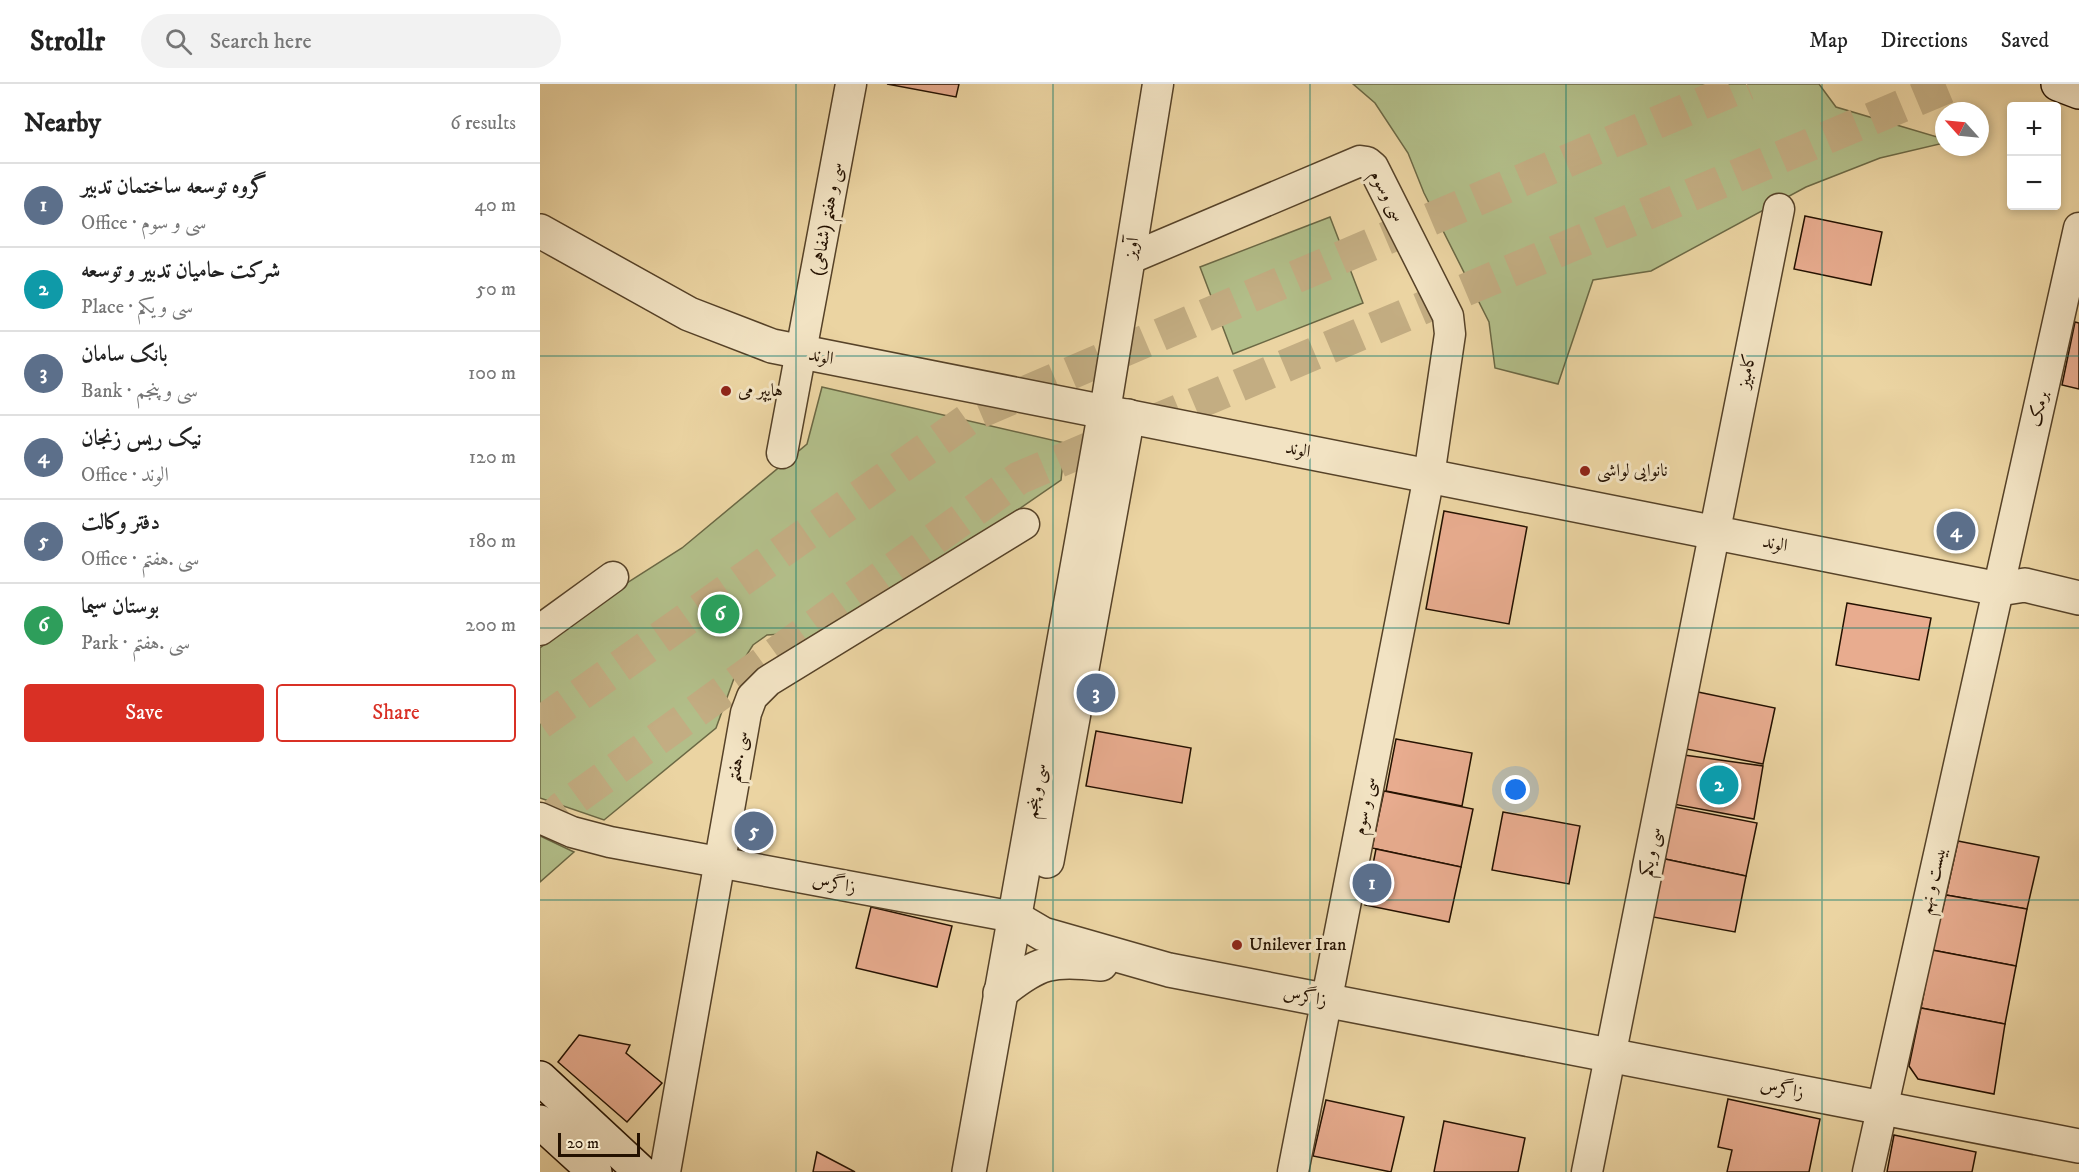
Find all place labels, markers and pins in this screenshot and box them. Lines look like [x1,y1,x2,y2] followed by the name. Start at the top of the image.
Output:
[738,380,783,402] place label: هایپر می
[719,384,733,398] marker: هایپر می
[1597,460,1668,483] place label: نانوایی لواشی
[1578,464,1592,478] marker: نانوایی لواشی
[1936,508,1976,554] pin: 4
[700,592,740,636] pin: 6
[1076,670,1116,716] pin: 3
[1700,762,1738,808] pin: 2
[734,808,774,854] pin: 5
[1352,860,1392,906] pin: 1
[1249,934,1347,956] place label: Unilever Iran
[1230,938,1244,952] marker: Unilever Iran

